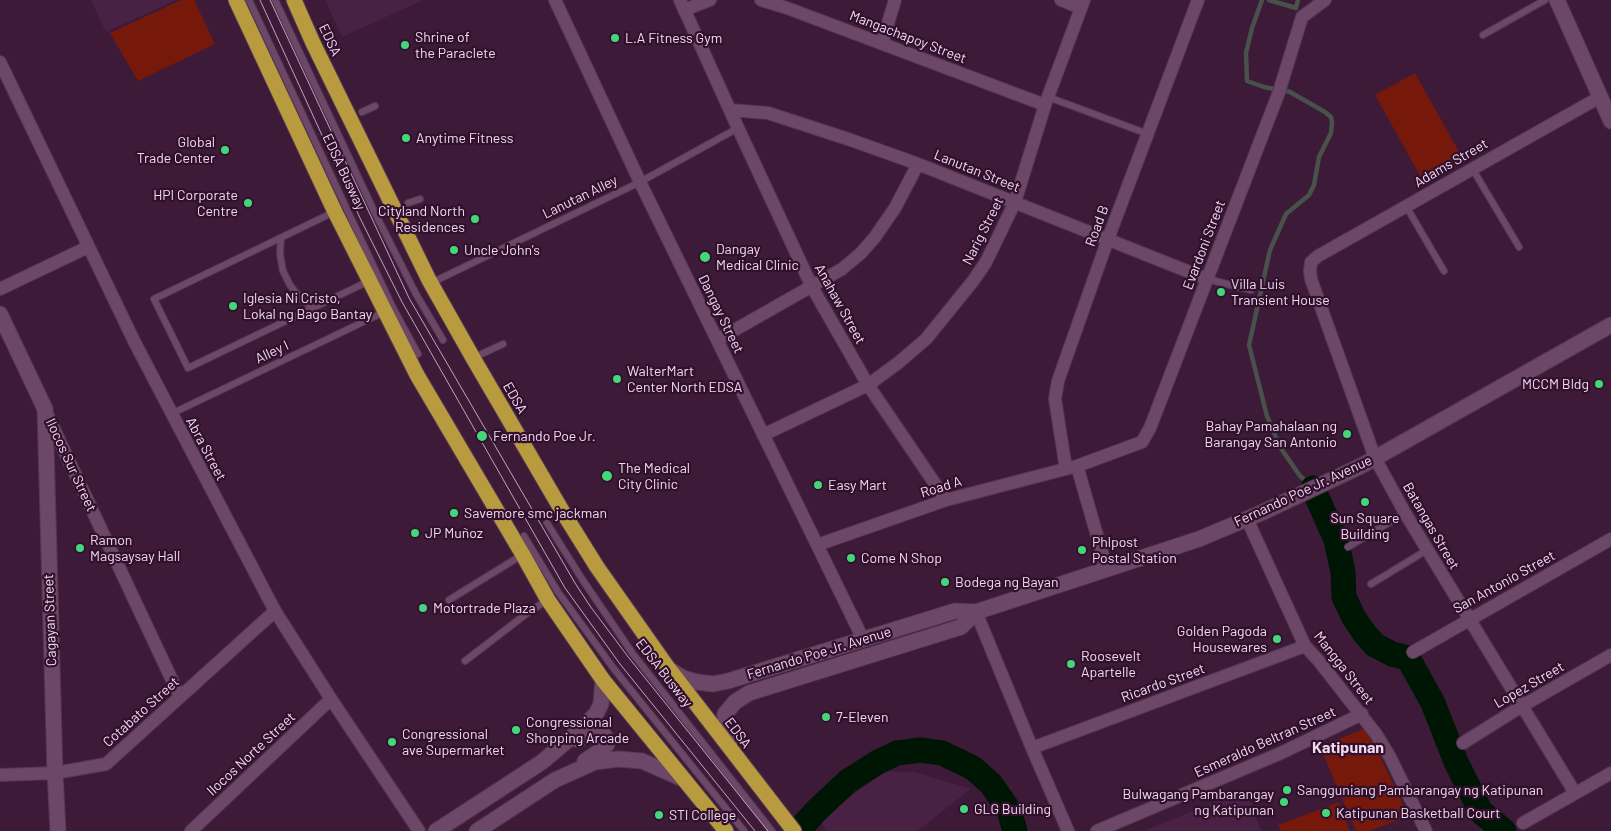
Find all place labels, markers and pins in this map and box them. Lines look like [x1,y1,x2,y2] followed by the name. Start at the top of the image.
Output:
[415,29,496,62] place label: Shrine of the Paraclete
[625,30,722,46] place label: L.A Fitness Gym
[609,32,621,44] marker: L.A Fitness Gym
[399,39,411,51] marker: Shrine of the Paraclete
[416,130,513,146] place label: Anytime Fitness
[400,132,412,144] marker: Anytime Fitness
[137,134,215,166] place label: Global Trade Center
[219,144,231,156] marker: Global Trade Center
[153,187,238,220] place label: HPI Corporate Centre
[242,197,254,209] marker: HPI Corporate Centre
[378,203,465,236] place label: Cityland North Residences
[469,213,481,225] marker: Cityland North Residences
[716,241,799,274] place label: Dangay Medical Clinic
[464,242,540,258] place label: Uncle John's
[448,244,460,256] marker: Uncle John's
[698,250,712,264] marker: Dangay Medical Clinic
[1231,276,1330,308] place label: Villa Luis Transient House
[1215,286,1227,298] marker: Villa Luis Transient House
[243,290,372,322] place label: Iglesia Ni Cristo, Lokal ng Bago Bantay
[227,300,239,312] marker: Iglesia Ni Cristo, Lokal ng Bago Bantay
[627,363,742,396] place label: WalterMart Center North EDSA
[611,373,623,385] marker: WalterMart Center North EDSA
[1522,376,1589,392] place label: MCCM Bldg
[1593,378,1605,390] marker: MCCM Bldg
[1205,418,1337,451] place label: Bahay Pamahalaan ng Barangay San Antonio
[493,428,596,444] place label: Fernando Poe Jr.
[1341,428,1353,440] marker: Bahay Pamahalaan ng Barangay San Antonio
[475,429,489,443] marker: Fernando Poe Jr.
[618,460,690,492] place label: The Medical City Clinic
[600,469,614,483] marker: The Medical City Clinic
[828,477,887,493] place label: Easy Mart
[812,479,824,491] marker: Easy Mart
[1359,496,1371,508] marker: Sun Square Building
[464,505,607,521] place label: Savemore smc jackman
[448,507,460,519] marker: Savemore smc jackman
[1330,510,1400,542] place label: Sun Square Building
[425,525,483,541] place label: JP Muñoz
[409,527,421,539] marker: JP Muñoz
[90,532,180,564] place label: Ramon Magsaysay Hall
[1092,534,1177,566] place label: Phlpost Postal Station
[74,542,86,554] marker: Ramon Magsaysay Hall
[1076,544,1088,556] marker: Phlpost Postal Station
[861,550,942,566] place label: Come N Shop
[845,552,857,564] marker: Come N Shop
[955,574,1059,590] place label: Bodega ng Bayan
[939,576,951,588] marker: Bodega ng Bayan
[433,600,536,616] place label: Motortrade Plaza
[417,602,429,614] marker: Motortrade Plaza
[1177,623,1267,656] place label: Golden Pagoda Housewares
[1271,633,1283,645] marker: Golden Pagoda Housewares
[1081,648,1141,680] place label: Roosevelt Apartelle
[1065,658,1077,670] marker: Roosevelt Apartelle
[836,709,889,725] place label: 7-Eleven
[820,711,832,723] marker: 7-Eleven
[526,714,629,746] place label: Congressional Shopping Arcade
[510,724,522,736] marker: Congressional Shopping Arcade
[402,726,505,759] place label: Congressional ave Supermarket
[386,736,398,748] marker: Congressional ave Supermarket
[1297,782,1543,798] place label: Sangguniang Pambarangay ng Katipunan
[1281,784,1293,796] marker: Sangguniang Pambarangay ng Katipunan
[1123,786,1274,819] place label: Bulwagang Pambarangay ng Katipunan
[1278,796,1290,808] marker: Bulwagang Pambarangay ng Katipunan
[974,801,1051,817] place label: GLG Building
[958,803,970,815] marker: GLG Building
[1336,805,1500,821] place label: Katipunan Basketball Court
[669,807,736,823] place label: STI College
[1320,807,1332,819] marker: Katipunan Basketball Court
[653,809,665,821] marker: STI College

